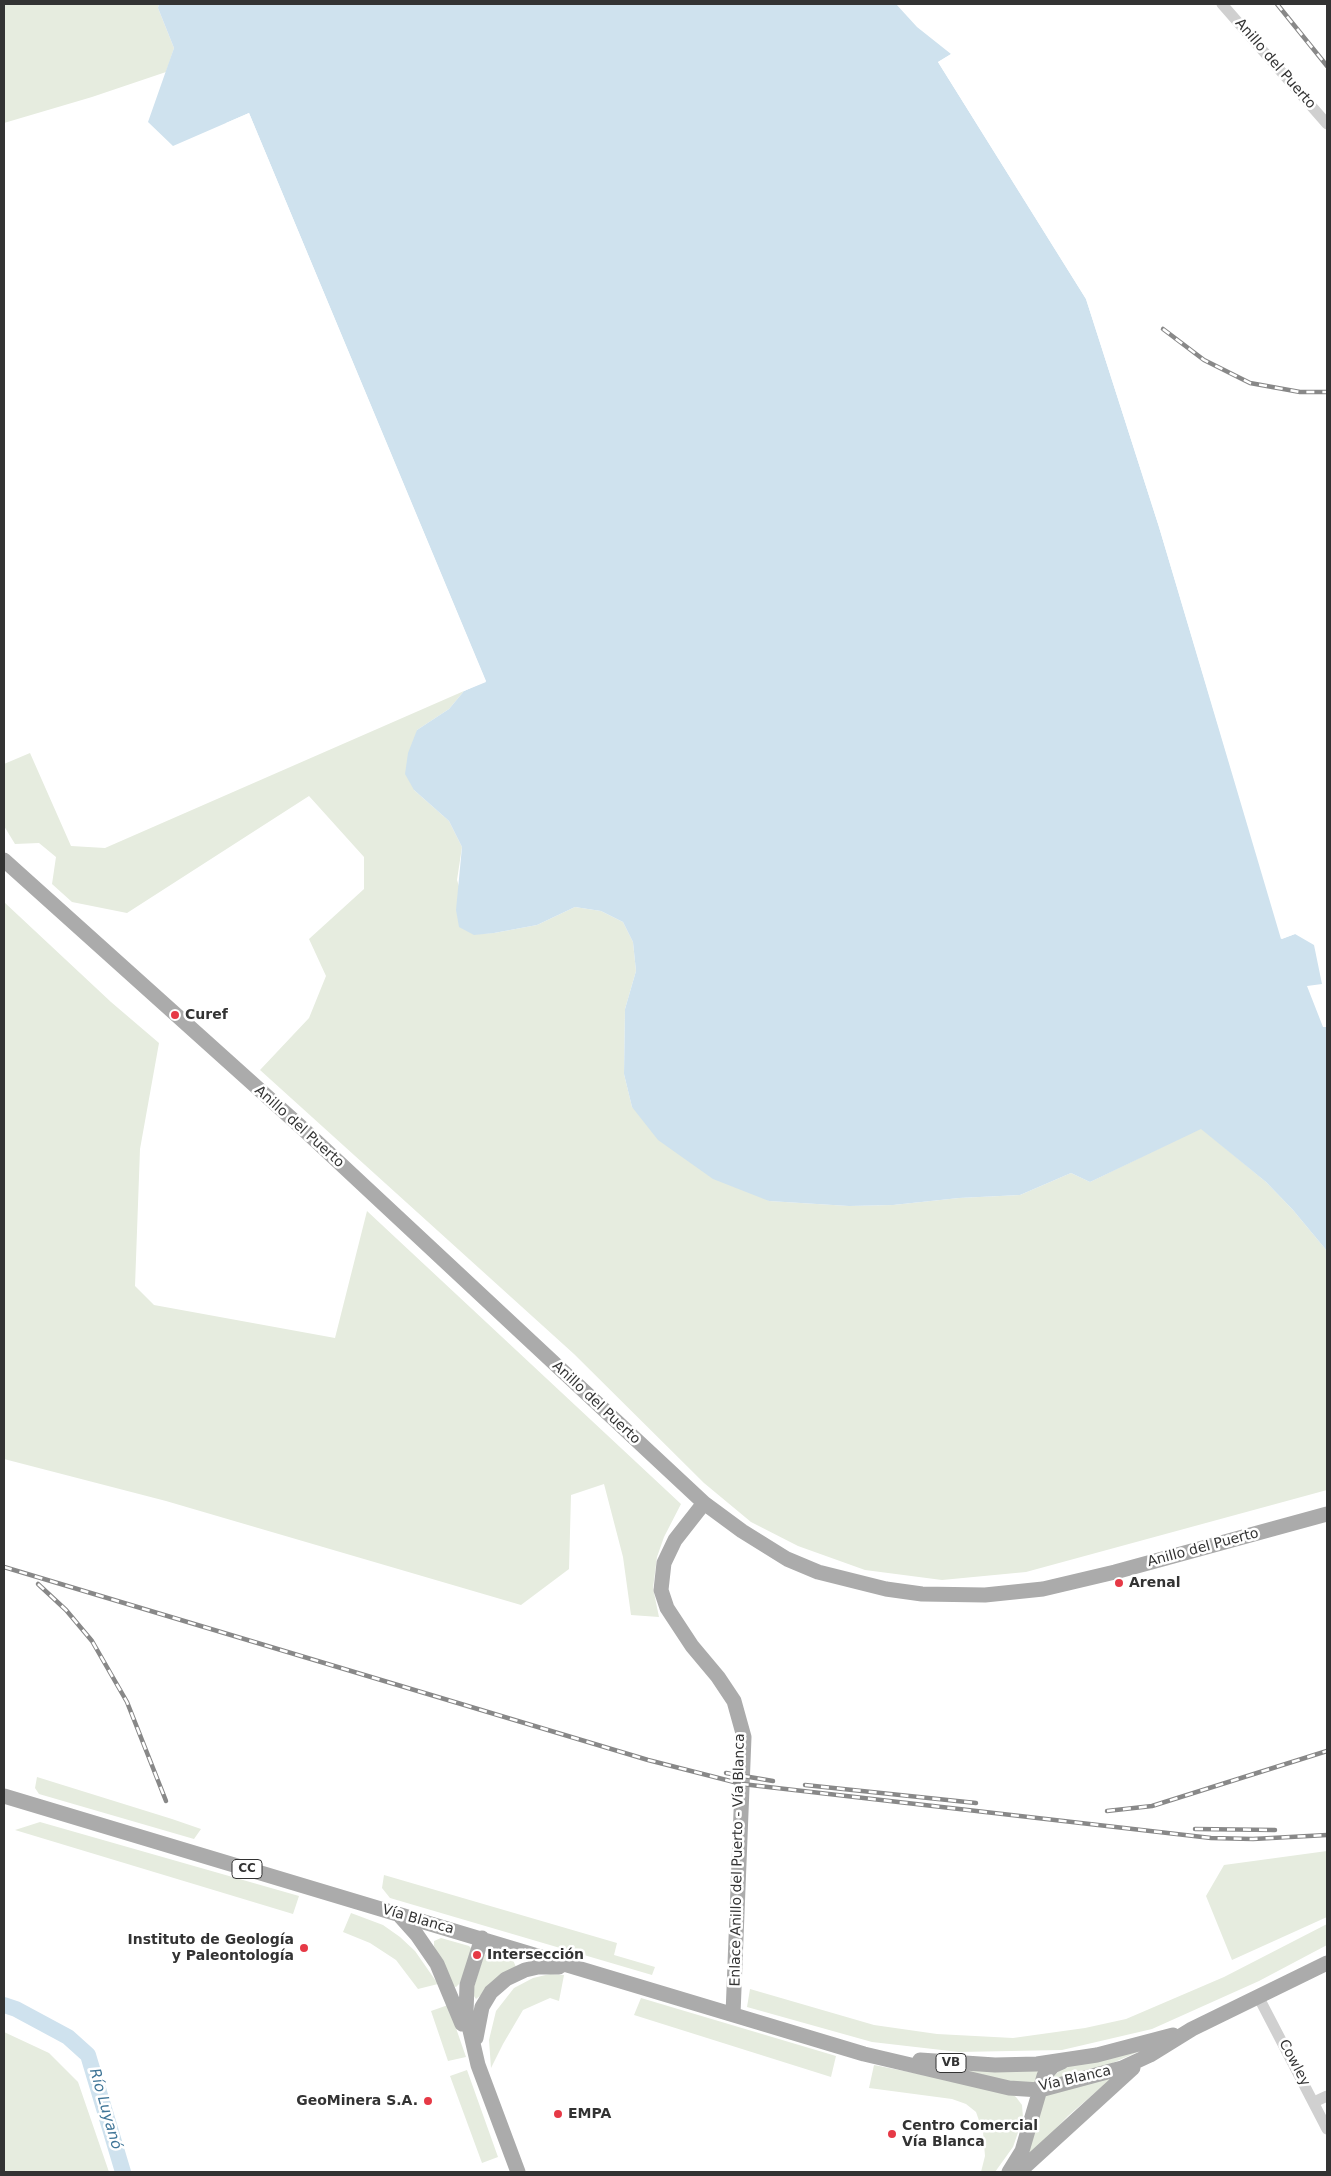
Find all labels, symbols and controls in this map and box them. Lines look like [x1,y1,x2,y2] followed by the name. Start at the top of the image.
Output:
[1231,15,1319,113] street label: Anillo del Puerto
[185,1007,228,1023] place label: Curef
[169,1009,181,1021] marker: Curef
[251,1082,347,1172] street label: Anillo del Puerto
[548,1358,644,1448] street label: Anillo del Puerto
[1146,1525,1260,1571] street label: Anillo del Puerto
[1129,1575,1180,1591] place label: Arenal
[1113,1577,1125,1589] marker: Arenal
[727,1733,749,1987] street label: Enlace Anillo del Puerto - Vía Blanca
[232,1860,262,1878] road number: CC
[380,1902,456,1938] street label: Vía Blanca
[127,1932,294,1964] place label: Instituto de Geología y Paleontología
[298,1942,310,1954] marker: Instituto de Geología y Paleontología
[487,1947,584,1963] place label: Intersección
[471,1949,483,1961] marker: Intersección
[1275,2037,1313,2089] street label: Cowley
[936,2054,966,2072] road number: VB
[1037,2063,1113,2095] street label: Vía Blanca
[85,2067,125,2151] water label: Río Luyanó
[296,2093,418,2109] place label: GeoMinera S.A.
[422,2095,434,2107] marker: GeoMinera S.A.
[568,2106,611,2122] place label: EMPA
[552,2108,564,2120] marker: EMPA
[902,2118,1038,2150] place label: Centro Comercial Vía Blanca
[886,2128,898,2140] marker: Centro Comercial Vía Blanca

